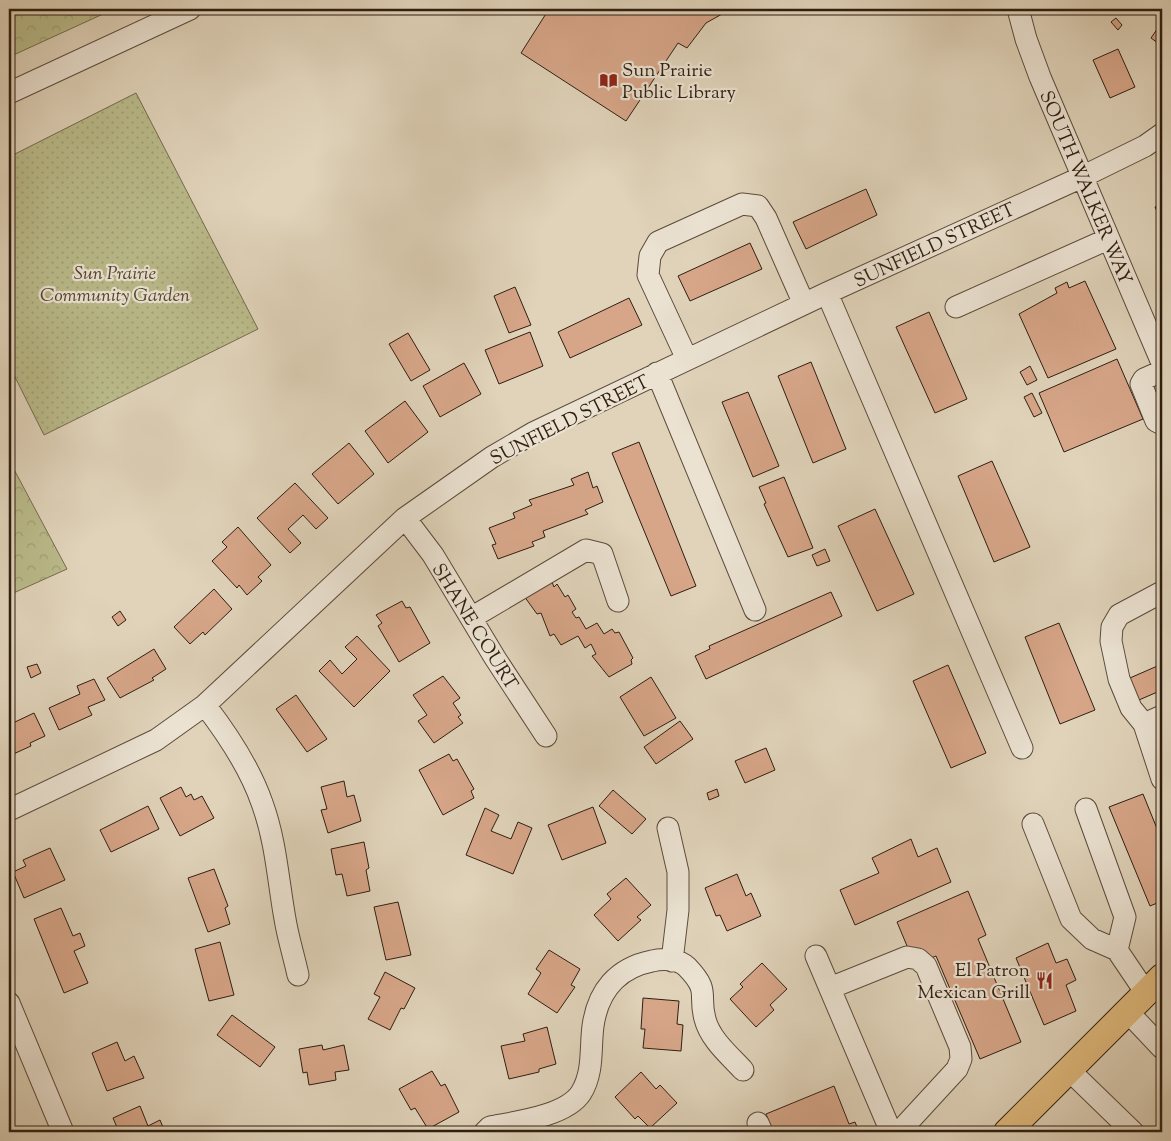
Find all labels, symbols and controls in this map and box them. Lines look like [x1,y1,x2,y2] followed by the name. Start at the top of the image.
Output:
[622,58,737,107] place label: Sun Prairie Public Library
[598,70,618,90] library icon: Sun Prairie Public Library
[1032,87,1138,290] street label: SOUTH WALKER WAY
[850,197,1020,296] street label: SUNFIELD STREET
[40,261,190,310] park label: Sun Prairie Community Garden
[486,369,654,473] street label: SUNFIELD STREET
[424,559,524,696] street label: SHANE COURT
[917,958,1030,1007] place label: El Patron Mexican Grill
[1034,970,1054,990] restaurant icon: El Patron Mexican Grill

